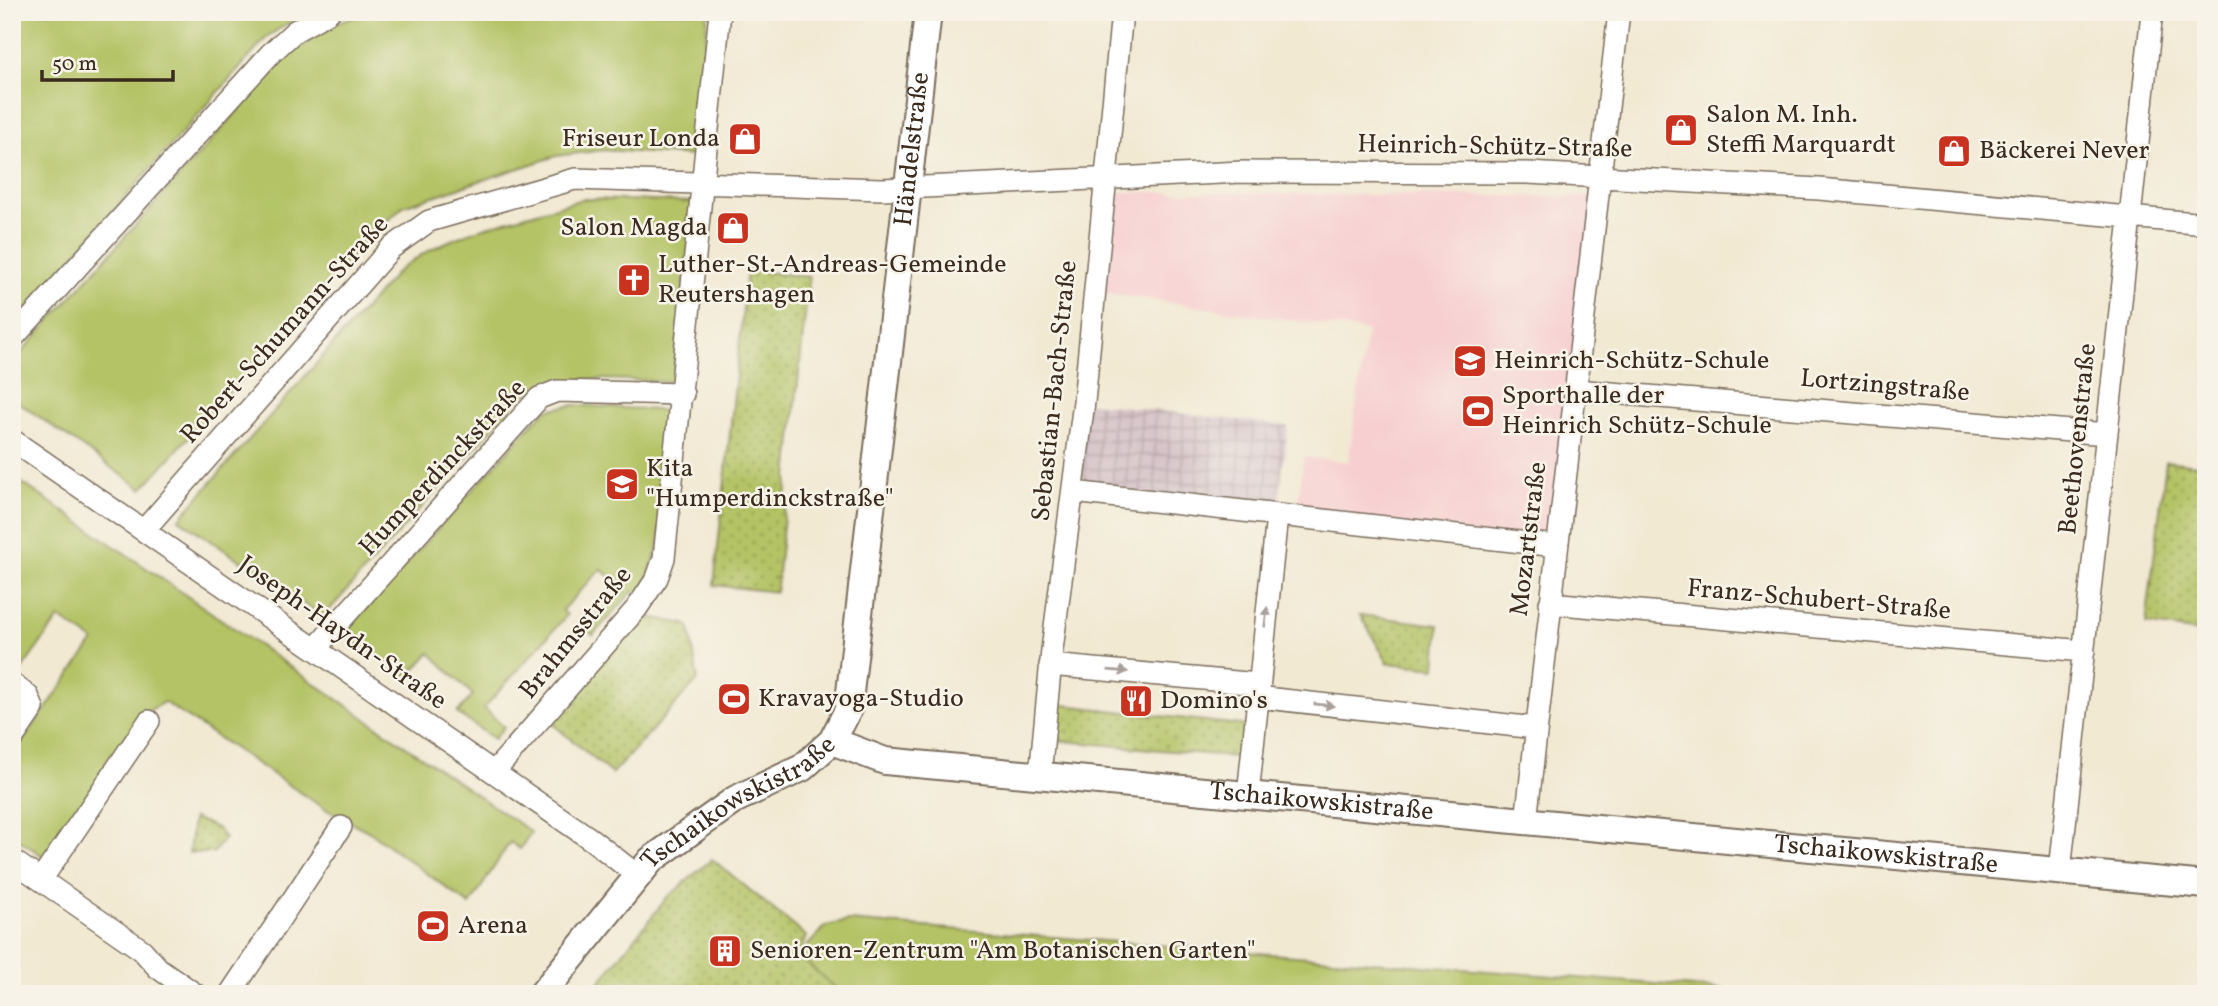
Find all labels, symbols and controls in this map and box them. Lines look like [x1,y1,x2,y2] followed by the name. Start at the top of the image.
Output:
[42,38,173,82] scale bar
[52,50,97,79] text: 50 m
[886,70,939,228] street label: Händelstraße
[1706,97,1896,163] place label: Salon M. Inh. Steffi Marquardt
[1662,111,1700,149] shop icon: Salon M. Inh. Steffi Marquardt
[726,120,764,158] shop icon: Friseur Londa
[562,121,720,157] place label: Friseur Londa
[1357,127,1633,167] street label: Heinrich-Schütz-Straße
[1935,132,1973,170] shop icon: Bäckerei Never
[1979,133,2150,169] place label: Bäckerei Never
[172,208,398,452] street label: Robert-Schumann-Straße
[714,209,752,247] shop icon: Salon Magda
[560,210,708,246] place label: Salon Magda
[658,247,1007,313] place label: Luther-St.-Andreas-Gemeinde Reutershagen
[1023,259,1087,523] street label: Sebastian-Bach-Straße
[615,261,653,299] church icon: Luther-St.-Andreas-Gemeinde Reutershagen
[2050,341,2106,537] street label: Beethovenstraße
[1451,342,1489,380] school or university icon: Heinrich-Schütz-Schule
[1494,343,1769,379] place label: Heinrich-Schütz-Schule
[1799,361,1971,411] street label: Lortzingstraße
[351,371,535,565] street label: Humperdinckstraße
[1502,378,1772,444] place label: Sporthalle der Heinrich Schütz-Schule
[1459,392,1497,430] sports icon: Sporthalle der Heinrich Schütz-Schule
[646,451,894,517] place label: Kita "Humperdinckstraße"
[1502,460,1556,618] street label: Mozartstraße
[603,465,641,503] school or university icon: Kita "Humperdinckstraße"
[230,547,454,719] street label: Joseph-Haydn-Straße
[511,559,641,707] street label: Brahmsstraße
[1686,571,1952,629] street label: Franz-Schubert-Straße
[1260,605,1271,627] one-way arrow
[1107,666,1129,677] one-way arrow
[715,680,753,718] sports icon: Kravayoga-Studio
[758,681,964,717] place label: Kravayoga-Studio
[1117,682,1155,720] restaurant icon: Domino's
[1160,683,1268,719] place label: Domino's
[1314,699,1336,710] one-way arrow
[632,728,844,877] street label: Tschaikowskistraße
[1208,774,1435,830] street label: Tschaikowskistraße
[1772,827,2000,883] street label: Tschaikowskistraße
[414,907,452,945] sports icon: Arena
[458,908,528,944] place label: Arena
[706,932,744,970] building icon: Senioren-Zentrum "Am Botanischen Garten"
[750,933,1256,969] place label: Senioren-Zentrum "Am Botanischen Garten"

